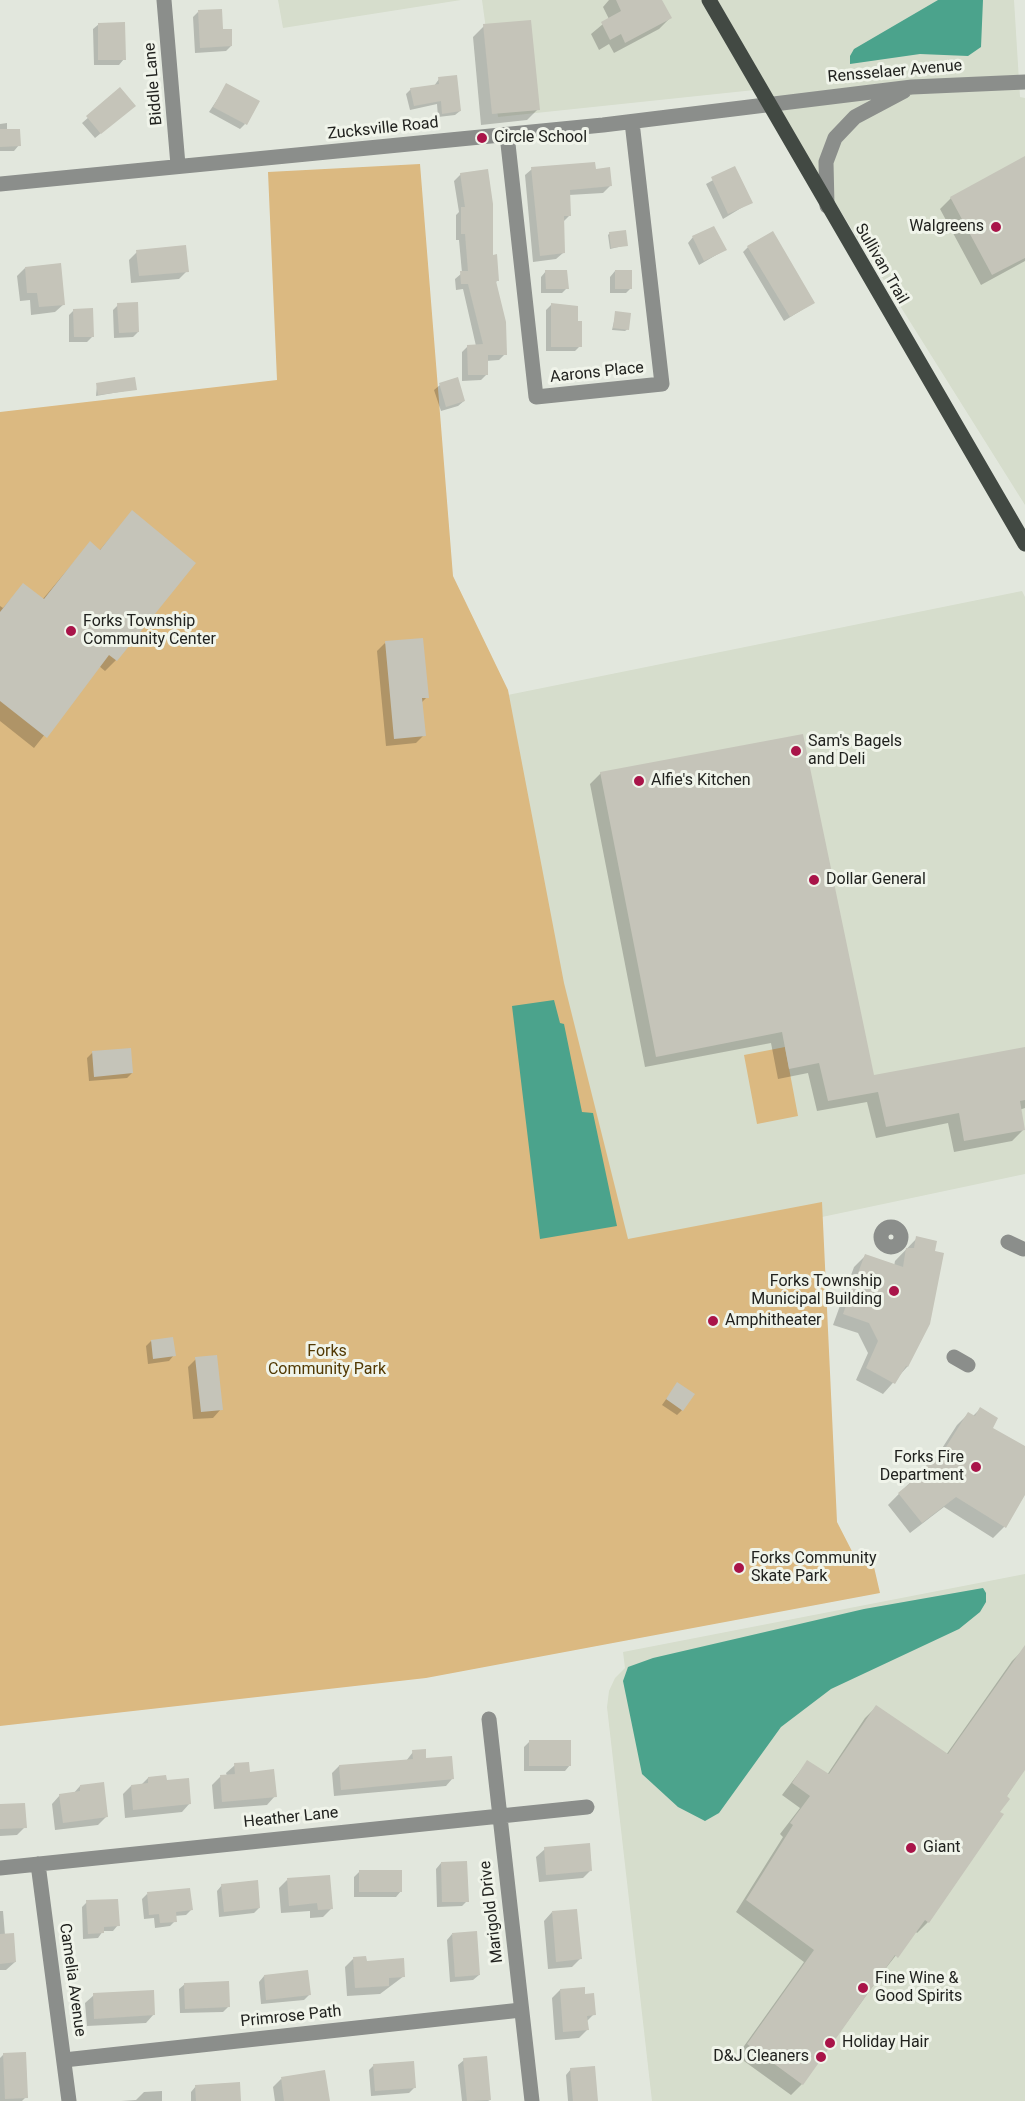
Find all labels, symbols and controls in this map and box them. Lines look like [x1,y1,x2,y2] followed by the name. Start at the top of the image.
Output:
[141,42,167,126] street label: Biddle Lane
[827,57,963,87] street label: Rensselaer Avenue
[327,114,439,144] street label: Zucksville Road
[494,128,587,148] place label: Circle School
[475,131,489,145] marker: Circle School
[909,217,984,237] place label: Walgreens
[850,220,912,308] street label: Sullivan Trail
[989,220,1003,234] marker: Walgreens
[549,359,645,387] street label: Aarons Place
[83,612,216,650] place label: Forks Township Community Center
[64,624,78,638] marker: Forks Township Community Center
[808,732,902,770] place label: Sam's Bagels and Deli
[789,744,803,758] marker: Sam's Bagels and Deli
[651,771,751,791] place label: Alfie's Kitchen
[632,774,646,788] marker: Alfie's Kitchen
[826,870,926,890] place label: Dollar General
[807,873,821,887] marker: Dollar General
[751,1272,882,1310] place label: Forks Township Municipal Building
[887,1284,901,1298] marker: Forks Township Municipal Building
[725,1311,822,1331] place label: Amphitheater
[706,1314,720,1328] marker: Amphitheater
[268,1342,386,1380] park label: Forks Community Park
[880,1448,964,1486] place label: Forks Fire Department
[969,1460,983,1474] marker: Forks Fire Department
[751,1549,877,1587] place label: Forks Community Skate Park
[732,1561,746,1575] marker: Forks Community Skate Park
[243,1803,339,1833] street label: Heather Lane
[923,1838,961,1858] place label: Giant
[904,1841,918,1855] marker: Giant
[476,1860,508,1964] street label: Marigold Drive
[55,1922,89,2038] street label: Camelia Avenue
[875,1969,962,2007] place label: Fine Wine & Good Spirits
[856,1981,870,1995] marker: Fine Wine & Good Spirits
[240,2002,342,2032] street label: Primrose Path
[842,2033,929,2053] place label: Holiday Hair
[823,2036,837,2050] marker: Holiday Hair
[713,2047,809,2067] place label: D&J Cleaners
[814,2050,828,2064] marker: D&J Cleaners

